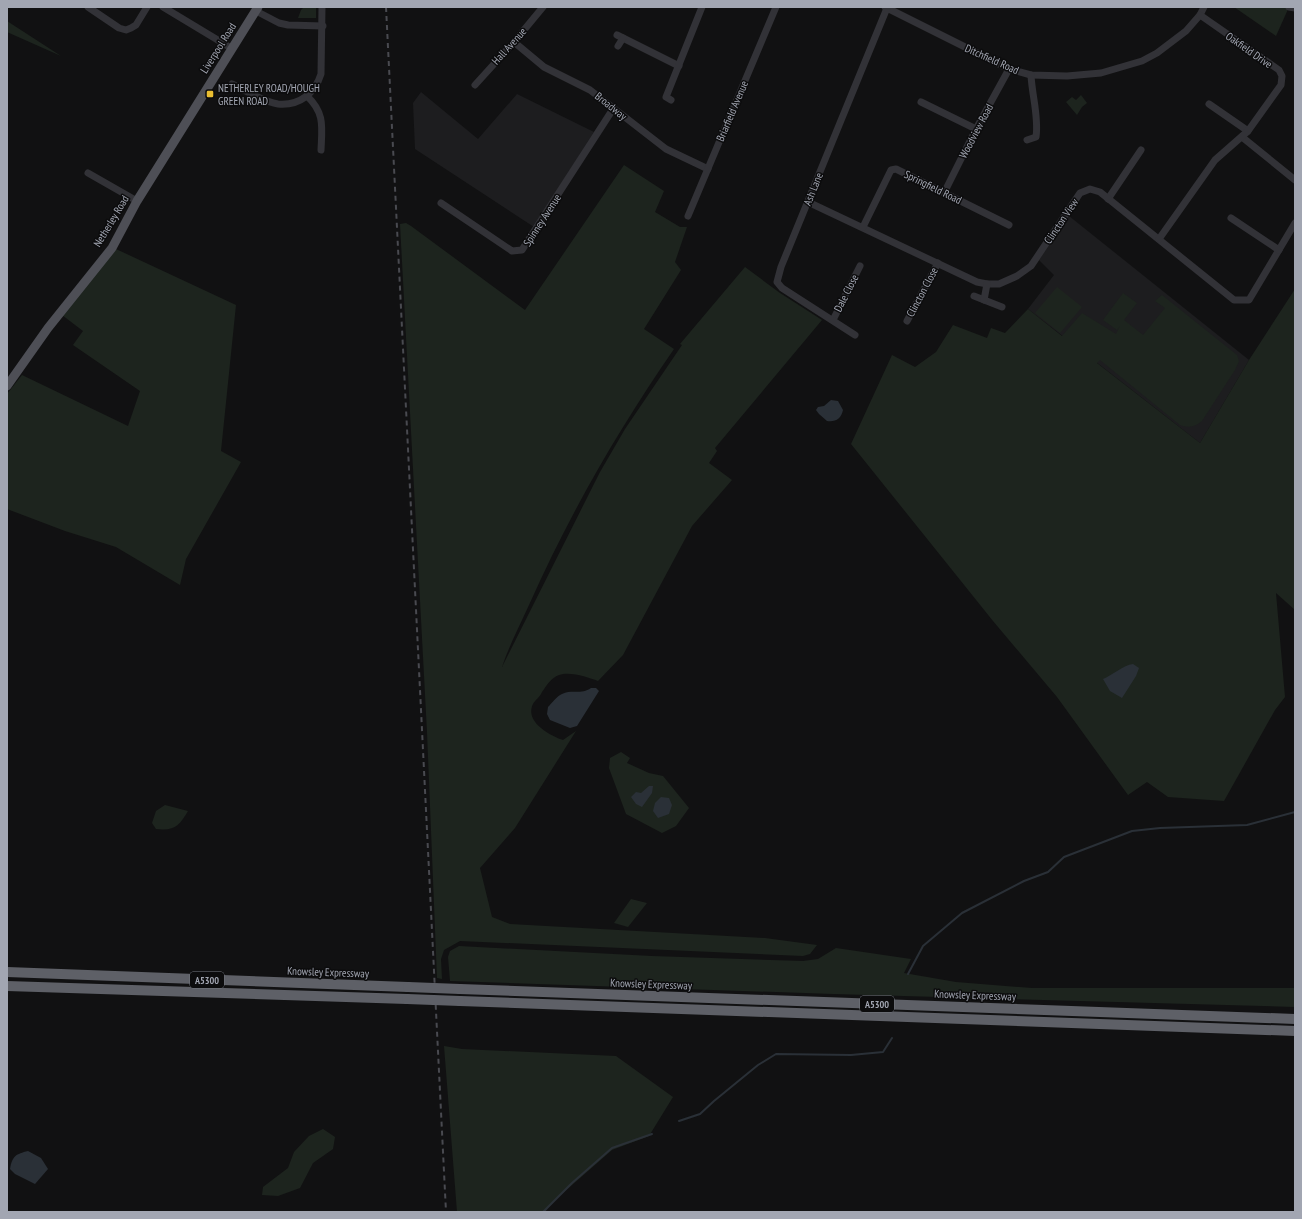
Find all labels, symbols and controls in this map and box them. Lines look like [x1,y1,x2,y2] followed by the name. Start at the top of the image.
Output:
[197,20,239,76] street label: Liverpool Road
[489,24,530,68] street label: Hall Avenue
[1223,29,1275,71] street label: Oakfield Drive
[963,41,1021,77] street label: Ditchfield Road
[713,78,751,143] street label: Briarfield Avenue
[218,81,320,108] place label: NETHERLEY ROAD/HOUGH GREEN ROAD
[205,89,215,99] marker: NETHERLEY ROAD/HOUGH GREEN ROAD
[592,89,631,124] street label: Broadway
[956,101,996,161] street label: Woodview Road
[902,167,964,207] street label: Springfield Road
[800,170,826,208] street label: Ash Lane
[520,191,564,249] street label: Spinney Avenue
[90,192,132,249] street label: Netherley Road
[1041,195,1082,246] street label: Clincton View
[903,264,941,319] street label: Clincton Close
[831,271,862,314] street label: Dale Close
[287,964,370,980] street label: Knowsley Expressway
[190,972,224,988] road number: A5300
[610,976,693,992] street label: Knowsley Expressway
[934,987,1017,1003] street label: Knowsley Expressway
[860,996,894,1012] road number: A5300

